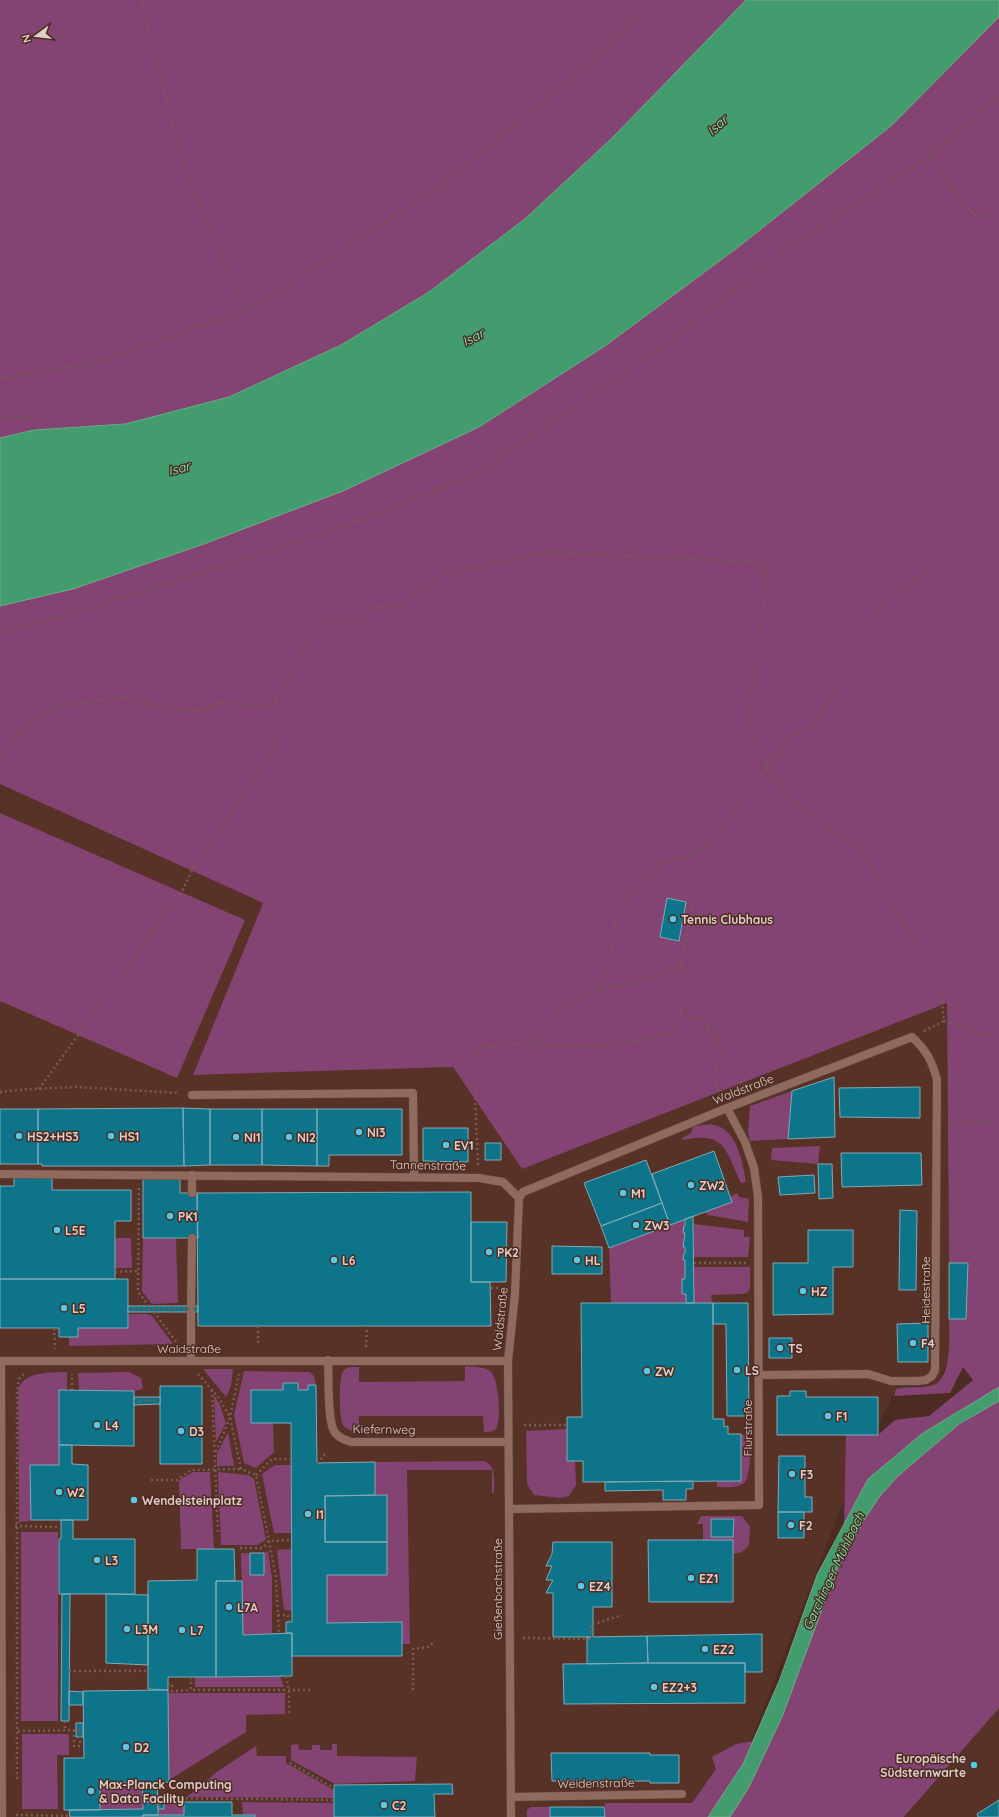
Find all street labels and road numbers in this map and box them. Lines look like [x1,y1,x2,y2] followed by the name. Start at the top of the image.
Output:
[710,1070,776,1108] street label: Waldstraße
[390,1157,467,1173] street label: Tannenstraße
[918,1256,933,1324] street label: Heidestraße
[489,1286,511,1352] street label: Waldstraße
[157,1341,221,1356] street label: Waldstraße
[740,1400,755,1456] street label: Flurstraße
[352,1421,416,1437] street label: Kiefernweg
[490,1538,505,1640] street label: Gießenbachstraße
[557,1775,635,1791] street label: Weidenstraße

